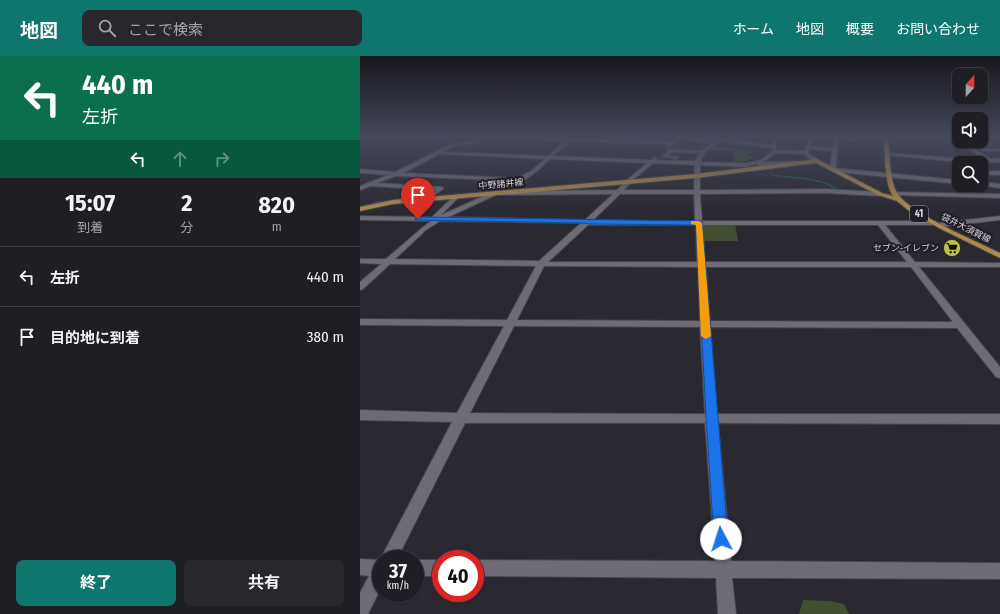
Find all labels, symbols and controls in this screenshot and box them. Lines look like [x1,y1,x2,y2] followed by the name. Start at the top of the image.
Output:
[82,10,362,46] search box
[96,17,118,39] icon: search
[20,19,58,42] text: 地図
[128,21,203,39] text: ここで検索
[732,21,774,38] text: ホーム
[796,21,824,38] text: 地図
[846,21,874,38] text: 概要
[896,21,980,38] text: お問い合わせ
[82,68,153,101] text: 440 m
[952,68,988,104] north arrow
[952,68,988,192] map controls
[16,72,68,124] icon: left
[82,106,118,128] text: 左折
[952,112,988,148] button: sound
[127,148,149,170] icon: left
[169,148,191,170] icon: ahead
[211,148,233,170] icon: right
[952,156,988,192] button: search
[478,177,525,191] street label: 中野諸井線
[401,178,435,219] pin
[407,184,429,206] icon: arrive
[65,189,115,217] text: 15:07
[181,189,192,217] text: 2
[258,191,295,219] text: 820
[910,206,928,222] road number: 41
[940,211,993,245] street label: 袋井大須賀線
[272,219,282,234] text: m
[77,220,103,235] text: 到着
[180,220,193,235] text: 分
[942,238,962,258] supermarket icon: セブン-イレブン
[873,243,939,253] place label: セブン-イレブン
[16,266,38,288] icon: left
[307,268,344,286] text: 440 m
[50,269,80,287] text: 左折
[16,326,38,348] icon: arrive
[307,328,344,346] text: 380 m
[50,329,140,347] text: 目的地に到着
[700,518,742,560] position arrow
[432,550,484,602] speed limit sign: 40
[389,559,407,583] text: 37
[16,560,176,606] button: 終了
[184,560,344,606] button: 共有
[387,580,409,592] text: km/h

